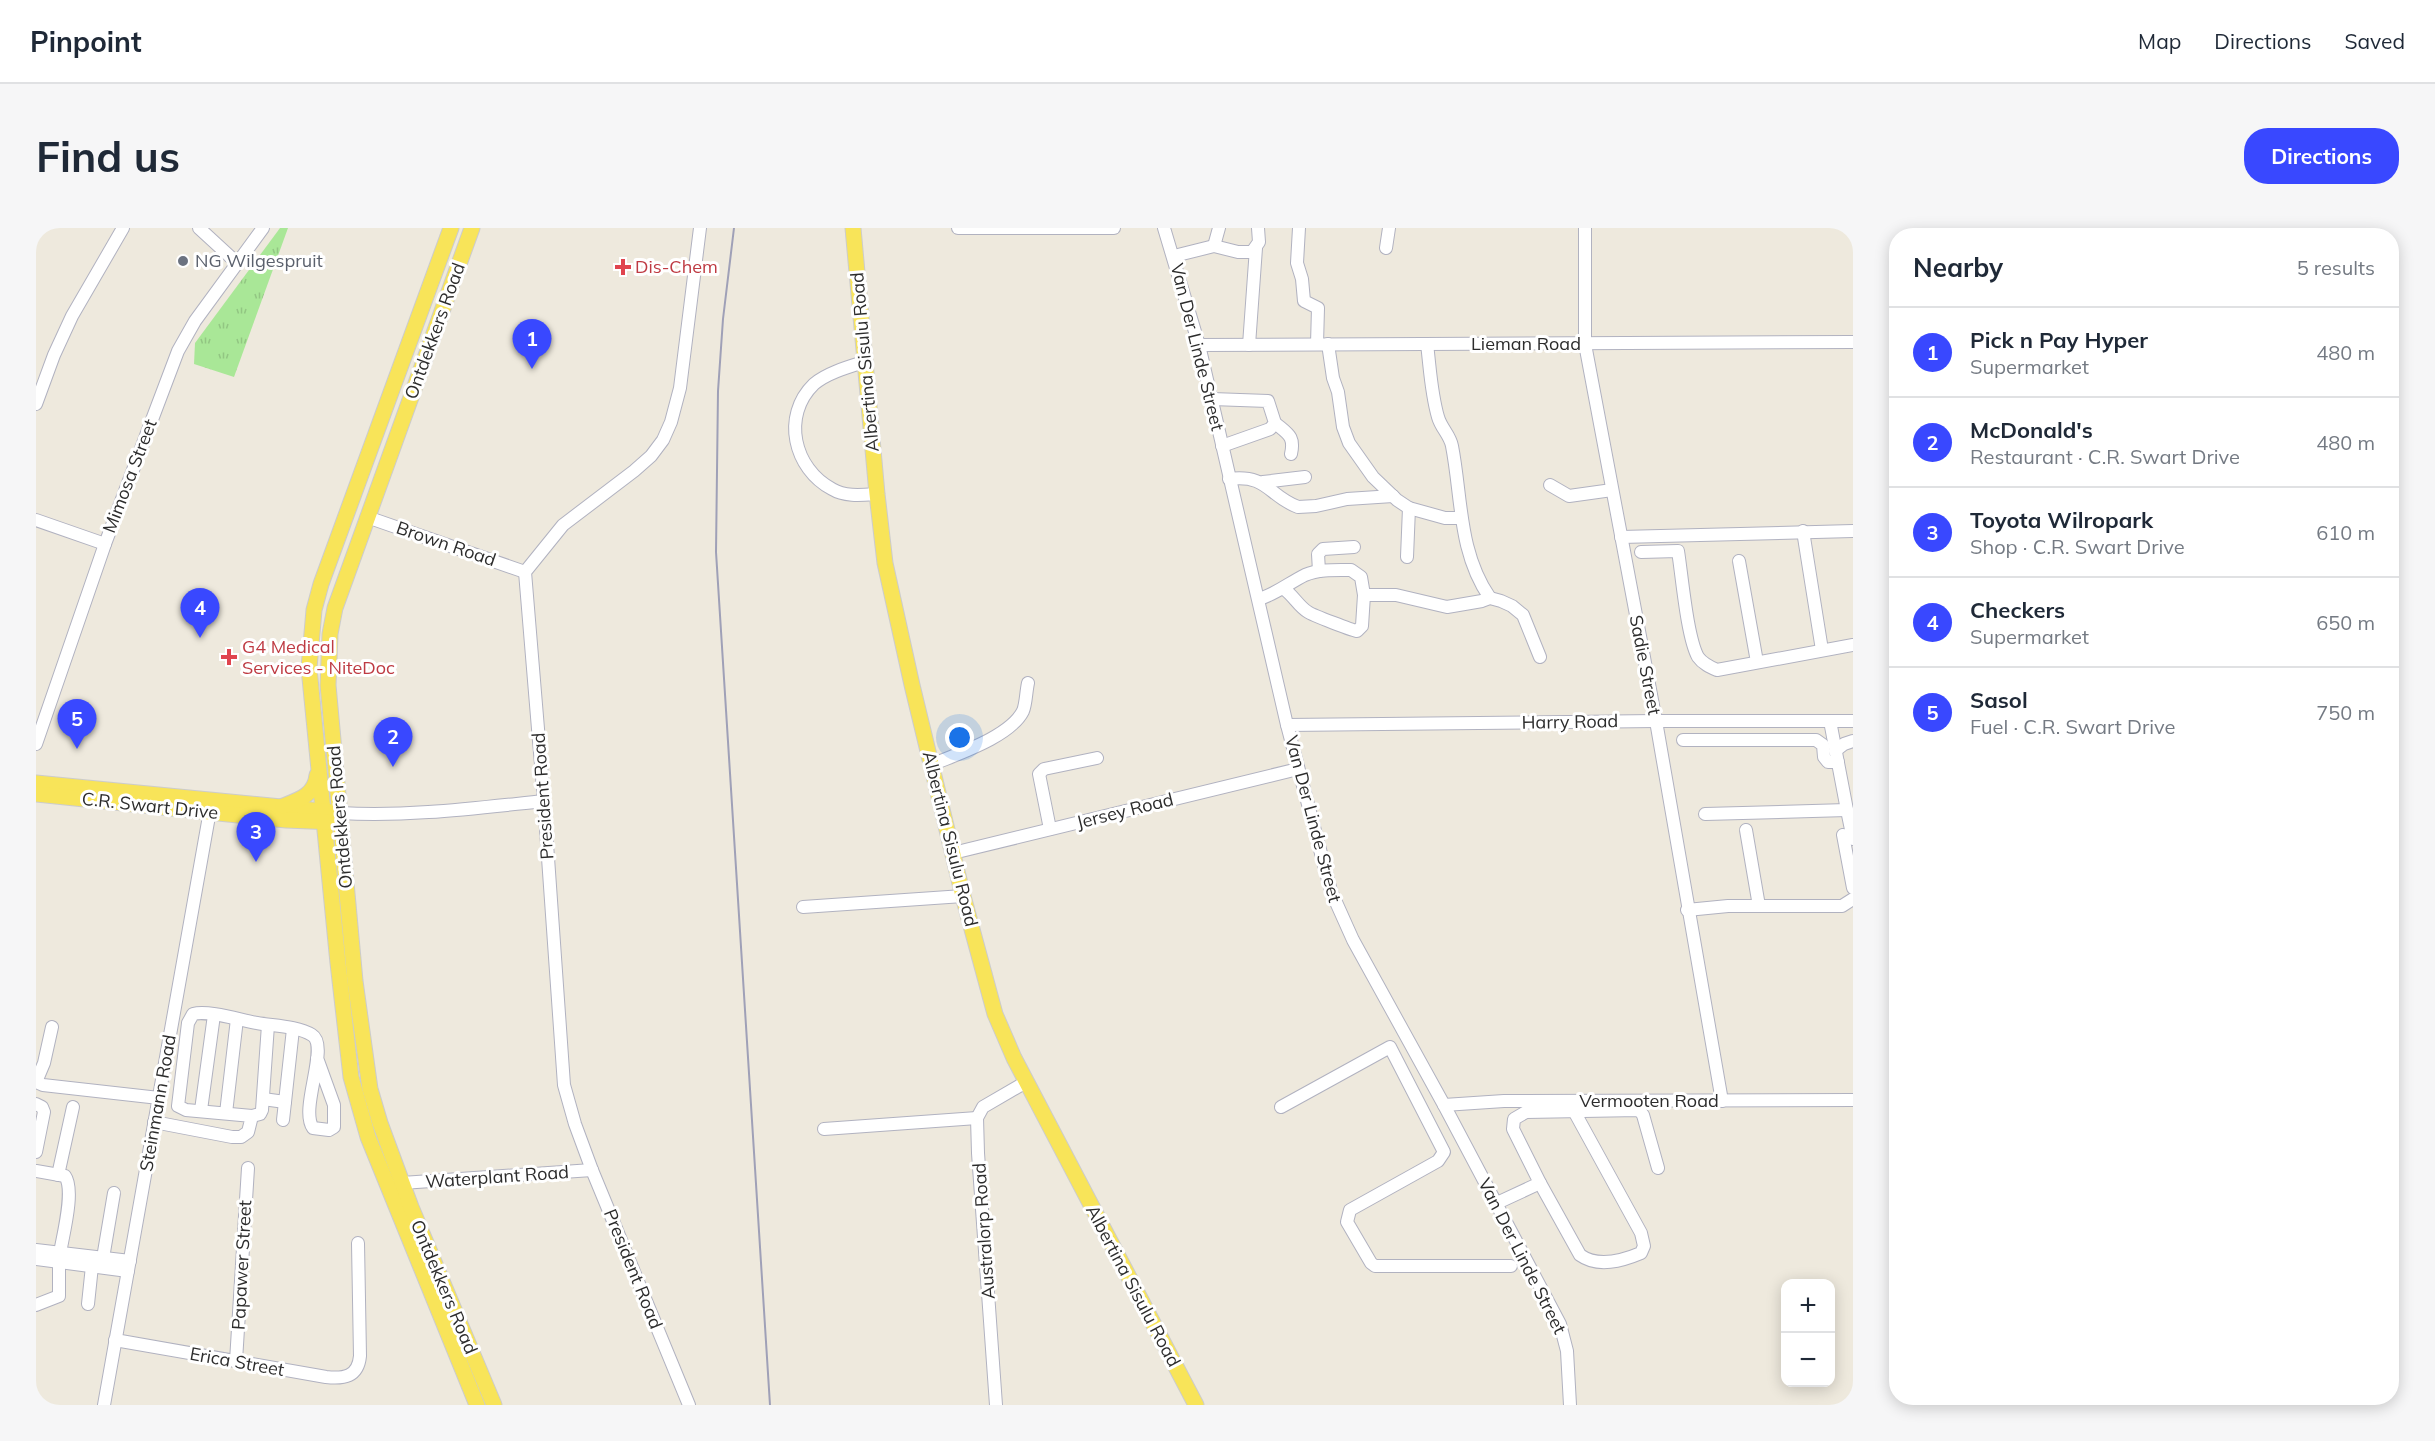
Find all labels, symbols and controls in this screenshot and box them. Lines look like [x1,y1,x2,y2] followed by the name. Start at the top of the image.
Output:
[30,24,142,59] text: Pinpoint
[2138,28,2181,54] text: Map
[2214,28,2311,54] text: Directions
[2344,28,2405,54] text: Saved
[2244,128,2399,184] button: Directions
[36,130,180,183] text: Find us
[195,249,323,272] place label: NG Wilgespruit
[1913,251,2003,284] text: Nearby
[176,254,190,268] marker: NG Wilgespruit
[635,255,718,278] place label: Dis-Chem
[2297,255,2375,280] text: 5 results
[399,259,470,402] street label: Ontdekkers Road
[616,260,630,274] marker: Dis-Chem
[1166,261,1229,433] street label: Van Der Linde Street
[845,271,884,453] street label: Albertina Sisulu Road
[512,320,552,369] pin: 1
[1970,326,2148,354] text: Pick n Pay Hyper
[1471,332,1581,355] street label: Lieman Road
[1927,340,1939,365] text: 1
[2316,340,2375,365] text: 480 m
[1970,354,2089,379] text: Supermarket
[97,416,162,536] street label: Mimosa Street
[1970,416,2093,444] text: McDonald's
[1927,430,1939,455] text: 2
[2316,430,2375,455] text: 480 m
[1970,444,2240,469] text: Restaurant · C.R. Swart Drive
[1970,506,2153,534] text: Toyota Wilropark
[393,516,499,571] street label: Brown Road
[1927,520,1939,545] text: 3
[2316,520,2375,545] text: 610 m
[1970,534,2185,559] text: Shop · C.R. Swart Drive
[180,588,220,638] pin: 4
[1970,596,2065,624] text: Checkers
[1927,610,1939,635] text: 4
[2316,610,2375,635] text: 650 m
[1625,613,1666,717] street label: Sadie Street
[1970,624,2089,649] text: Supermarket
[242,635,395,679] place label: G4 Medical Services - NiteDoc
[220,648,238,666] marker: G4 Medical Services - NiteDoc
[1970,686,2028,714] text: Sasol
[58,700,96,749] pin: 5
[1927,700,1939,725] text: 5
[2316,700,2375,725] text: 750 m
[1522,709,1618,734] street label: Harry Road
[1970,714,2175,739] text: Fuel · C.R. Swart Drive
[374,718,412,767] pin: 2
[945,723,974,752] your location
[527,732,558,860] street label: President Road
[1280,733,1347,905] street label: Van Der Linde Street
[322,745,357,890] street label: Ontdekkers Road
[918,749,983,929] street label: Albertina Sisulu Road
[81,787,219,824] street label: C.R. Swart Drive
[1074,787,1176,834] street label: Jersey Road
[236,812,276,862] pin: 3
[134,1033,181,1173] street label: Steinmann Road
[1579,1089,1719,1112] street label: Vermooten Road
[424,1160,570,1193] street label: Waterplant Road
[967,1162,1000,1300] street label: Australorp Road
[1473,1174,1572,1338] street label: Van Der Linde Street
[227,1200,256,1330] street label: Papawer Street
[1081,1201,1186,1371] street label: Albertina Sisulu Road
[599,1206,668,1332] street label: President Road
[406,1216,483,1357] street label: Ontdekkers Road
[1781,1279,1835,1387] map controls
[1781,1279,1835,1333] button: +
[1781,1333,1835,1387] button: −
[188,1342,286,1381] street label: Erica Street

